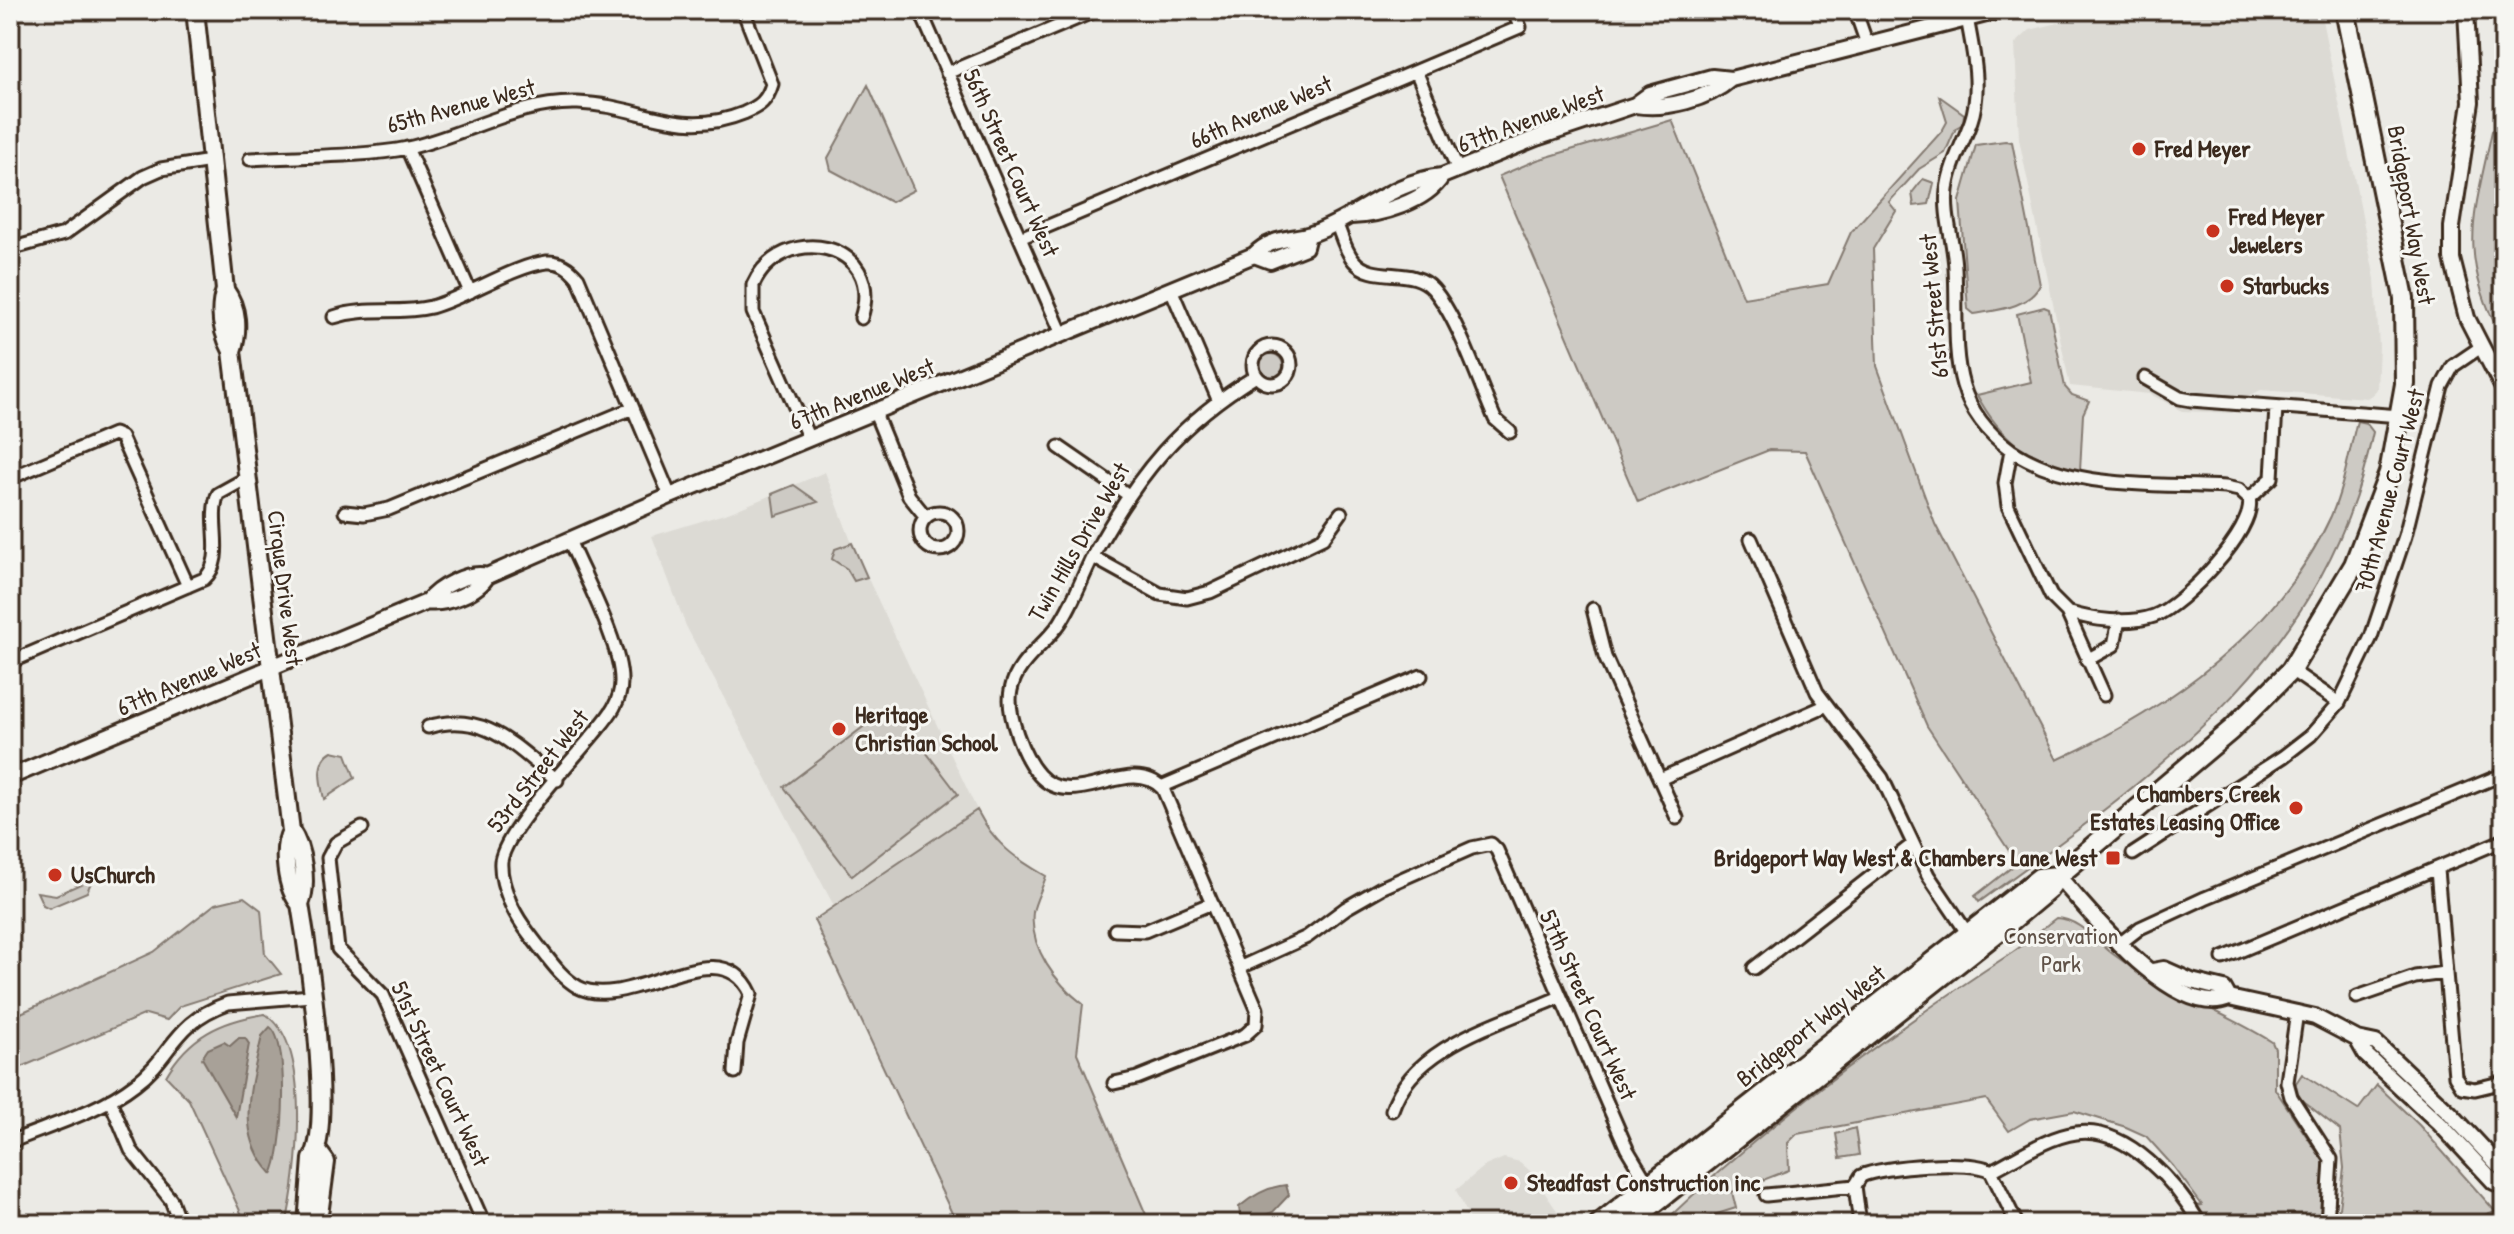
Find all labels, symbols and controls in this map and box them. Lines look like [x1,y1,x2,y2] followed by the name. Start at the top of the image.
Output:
[956,64,1068,262] street label: 56th Street Court West
[1185,67,1337,155] street label: 66th Avenue West
[383,70,539,140] street label: 65th Avenue West
[1453,77,1609,159] street label: 67th Avenue West
[2381,123,2444,307] street label: Bridgeport Way West
[2154,132,2251,165] place label: Fred Meyer
[2130,140,2148,158] marker: Fred Meyer
[2228,200,2325,260] place label: Fred Meyer Jewelers
[2204,222,2222,240] marker: Fred Meyer Jewelers
[1911,232,1955,379] street label: 61st Street West
[2243,269,2329,301] place label: Starbucks
[2218,277,2236,295] marker: Starbucks
[784,349,939,437] street label: 67th Avenue West
[2346,384,2432,596] street label: 70th Avenue Court West
[1020,456,1137,627] street label: Twin Hills Drive West
[261,508,311,668] street label: Cirque Drive West
[112,633,266,723] street label: 67th Avenue West
[855,698,998,758] place label: Heritage Christian School
[479,702,596,839] street label: 53rd Street West
[830,720,848,738] marker: Heritage Christian School
[2090,777,2280,838] place label: Chambers Creek Estates Leasing Office
[2287,799,2305,817] marker: Chambers Creek Estates Leasing Office
[1714,841,2098,874] place label: Bridgeport Way West & Chambers Lane West
[2104,849,2122,867] marker: Bridgeport Way West & Chambers Lane West
[71,858,155,890] place label: UsChurch
[46,866,64,884] marker: UsChurch
[1533,905,1645,1105] street label: 57th Street Court West
[2004,919,2118,979] park label: Conservation Park
[1729,956,1892,1094] street label: Bridgeport Way West
[384,976,498,1172] street label: 51st Street Court West
[1527,1166,1761,1198] place label: Steadfast Construction inc
[1502,1174,1520,1192] marker: Steadfast Construction inc

